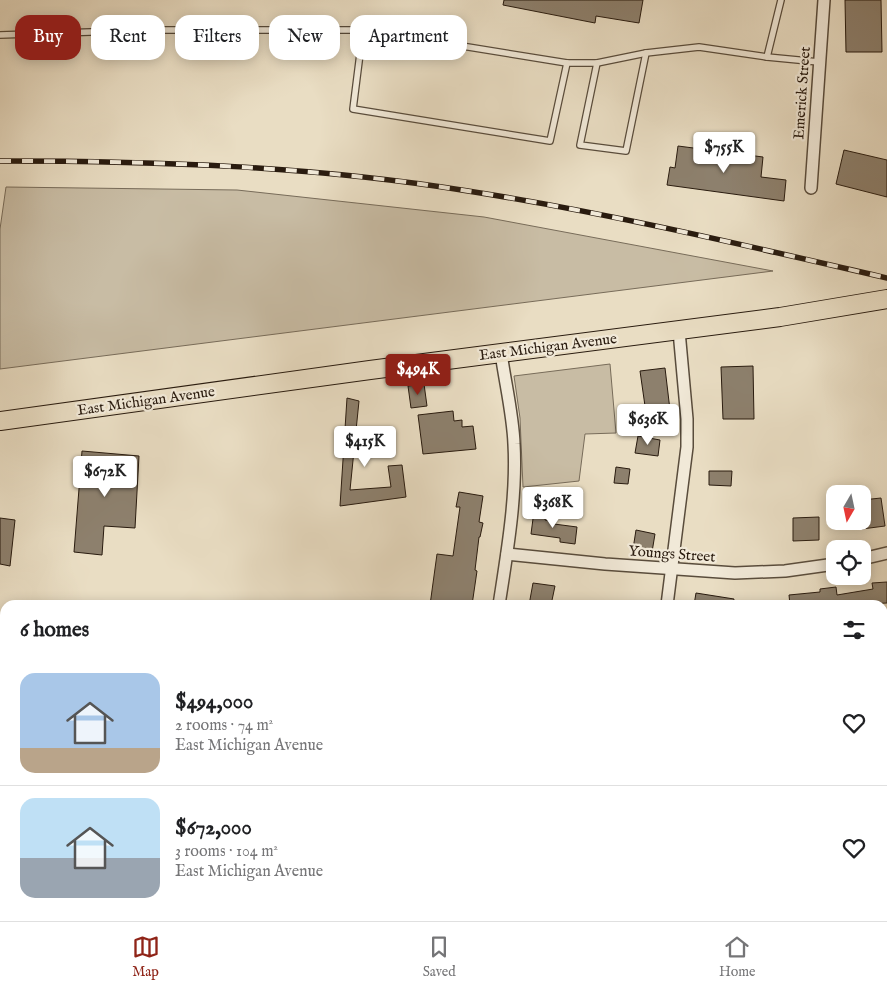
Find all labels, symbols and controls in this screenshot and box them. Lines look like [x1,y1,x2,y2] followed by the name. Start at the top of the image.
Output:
[15,15,81,60] chip: Buy
[91,15,165,60] chip: Rent
[175,15,259,60] chip: Filters
[269,15,340,60] chip: New
[350,15,467,60] chip: Apartment
[789,46,815,140] street label: Emerick Street
[689,132,759,174] pin: $755K
[704,138,744,158] text: $755K
[478,329,618,365] street label: East Michigan Avenue
[383,354,453,396] pin: $494K
[397,360,440,380] text: $494K
[76,382,216,420] street label: East Michigan Avenue
[613,404,683,446] pin: $636K
[628,410,668,430] text: $636K
[330,426,400,468] pin: $415K
[345,432,385,452] text: $415K
[70,456,140,498] pin: $672K
[84,462,126,482] text: $672K
[826,485,871,530] north arrow
[826,485,871,585] map controls
[518,486,588,529] pin: $368K
[533,493,573,513] text: $368K
[826,540,871,585] button: locate
[628,541,716,567] street label: Youngs Street
[840,616,868,644] icon: filters
[20,617,89,644] text: 6 homes
[175,689,253,716] text: $494,000
[60,693,120,753] icon: home
[840,709,868,737] icon: heart
[175,716,273,736] text: 2 rooms · 74 m²
[175,736,323,756] text: East Michigan Avenue
[175,815,252,842] text: $672,000
[60,818,120,878] icon: home
[840,834,868,862] icon: heart
[175,842,278,862] text: 3 rooms · 104 m²
[175,862,323,882] text: East Michigan Avenue
[132,933,160,981] tab: Map
[423,933,456,981] tab: Saved
[719,933,755,981] tab: Home

